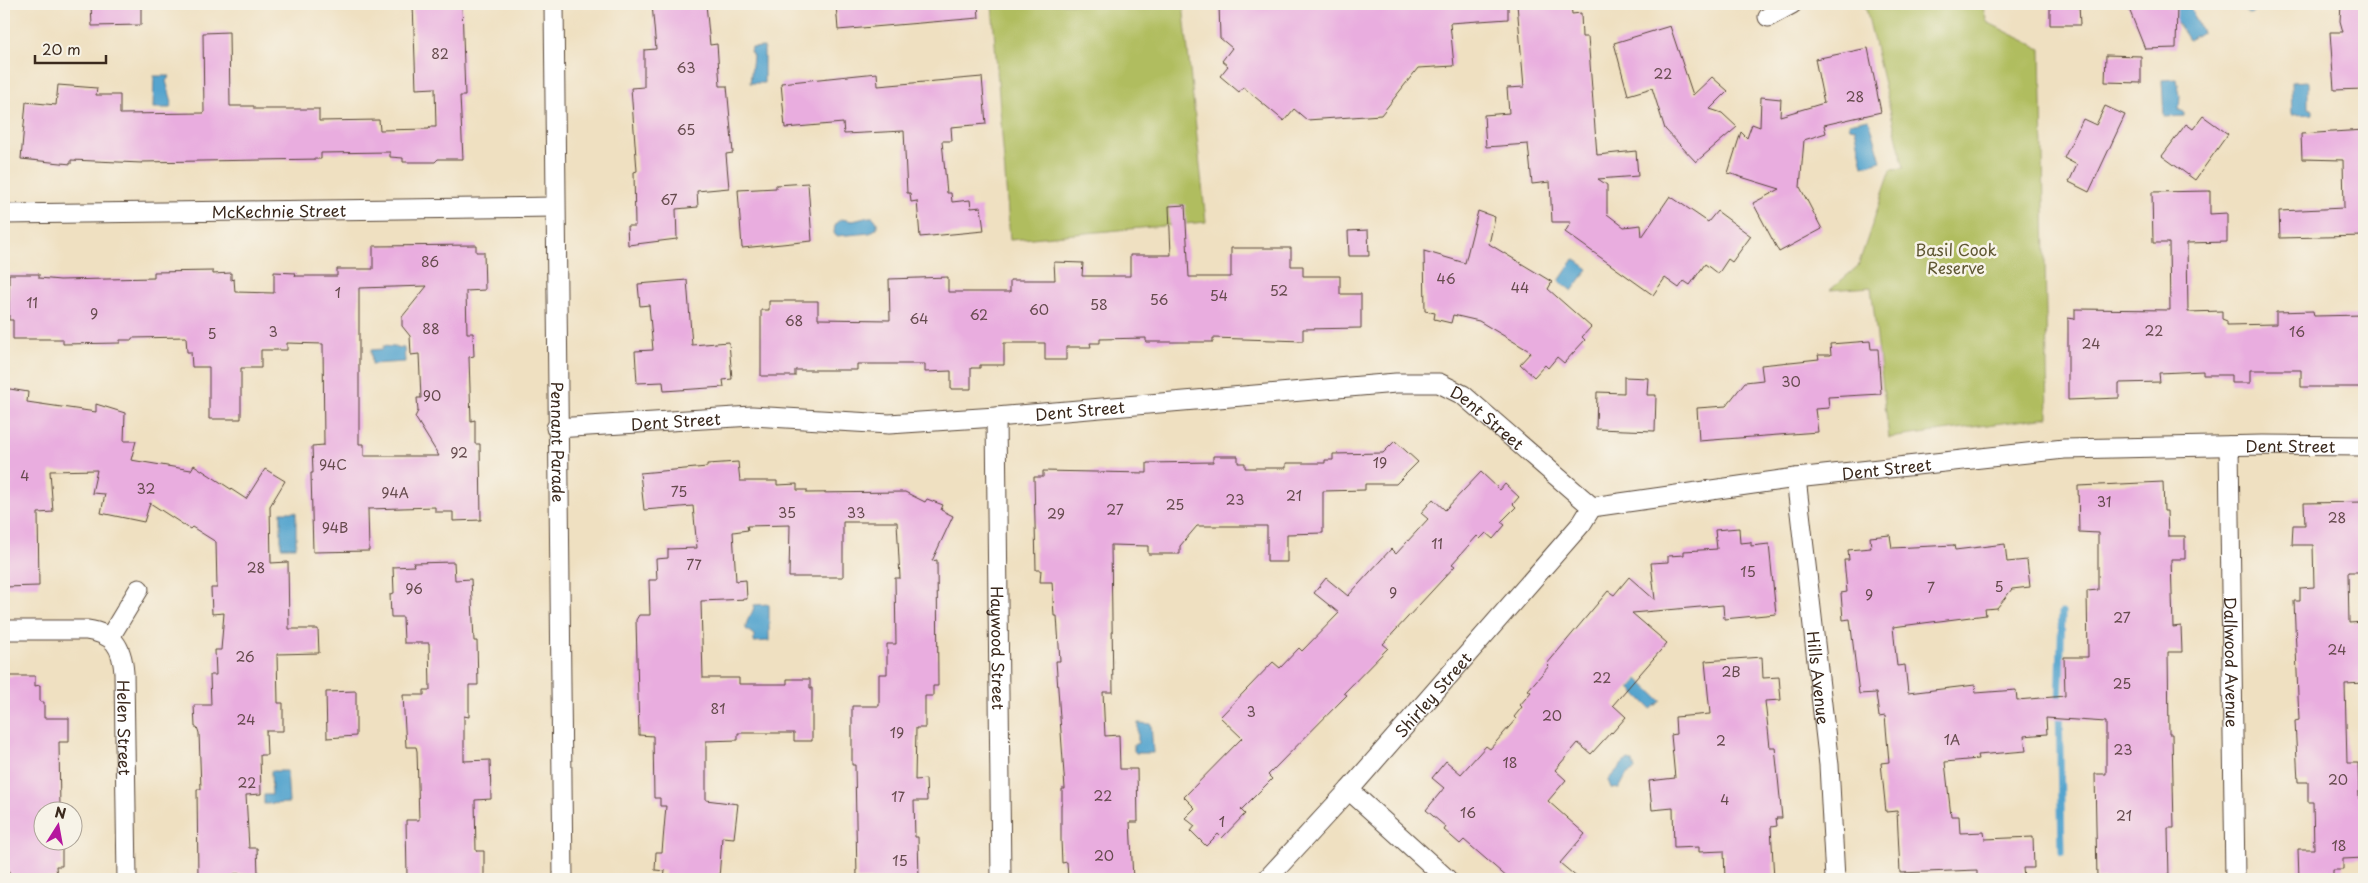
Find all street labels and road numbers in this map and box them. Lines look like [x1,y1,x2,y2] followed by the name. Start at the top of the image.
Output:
[212,198,347,223] street label: McKechnie Street
[1447,379,1530,455] street label: Dent Street
[546,381,571,502] street label: Pennant Parade
[1034,394,1126,426] street label: Dent Street
[630,406,722,435] street label: Dent Street
[2245,433,2336,458] street label: Dent Street
[1841,451,1933,485] street label: Dent Street
[986,586,1011,711] street label: Haywood Street
[2219,596,2245,728] street label: Dallwood Avenue
[1802,630,1836,726] street label: Hills Avenue
[1389,646,1477,742] street label: Shirley Street
[112,680,137,776] street label: Helen Street

